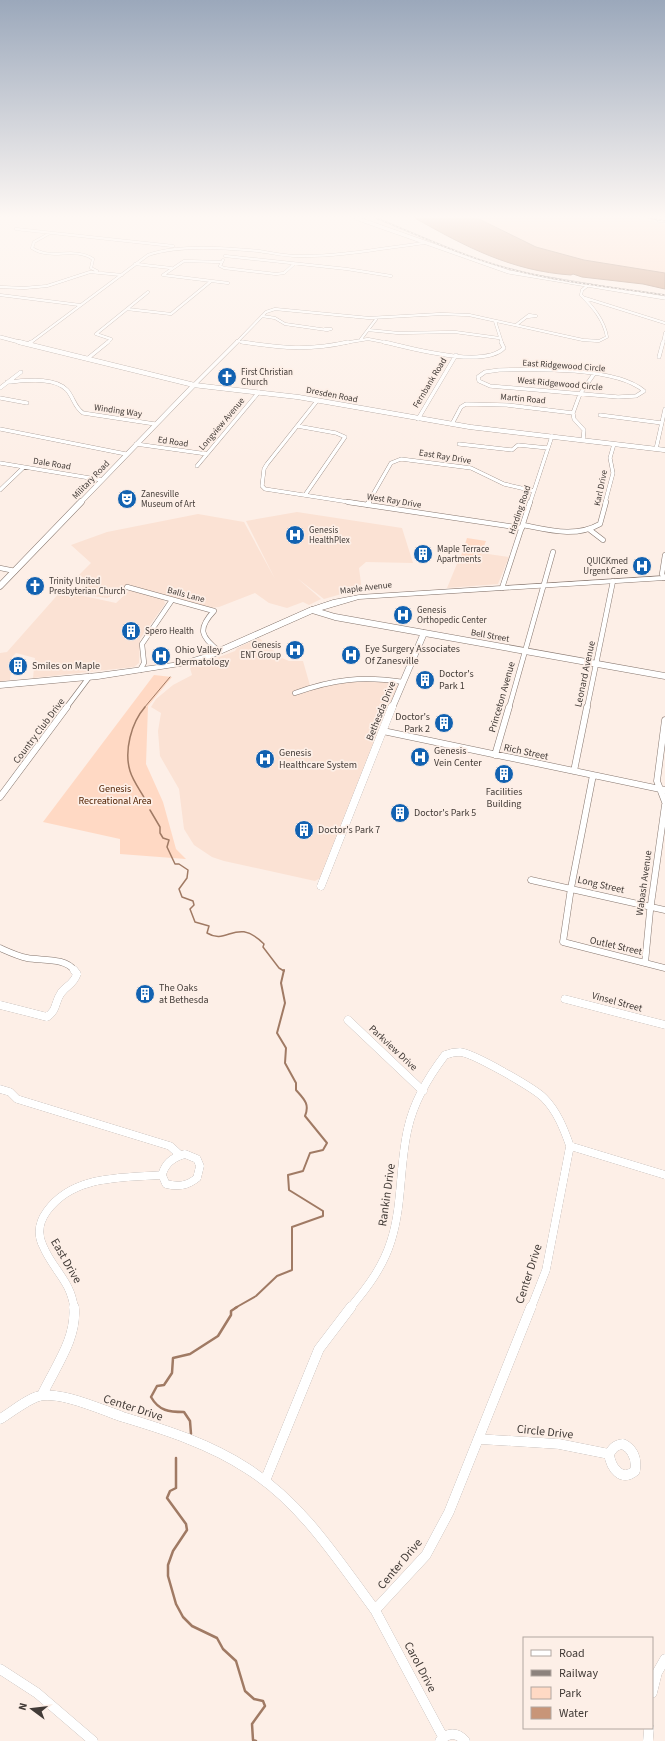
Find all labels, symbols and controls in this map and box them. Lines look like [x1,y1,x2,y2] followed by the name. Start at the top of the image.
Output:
[410,355,450,411] street label: Fernbank Road
[522,357,606,375] street label: East Ridgewood Circle
[216,366,238,388] church icon: First Christian Church
[241,366,293,389] place label: First Christian Church
[517,374,604,394] street label: West Ridgewood Circle
[305,384,359,406] street label: Dresden Road
[500,391,546,407] street label: Martin Road
[196,394,248,453] street label: Longview Avenue
[93,401,144,421] street label: Winding Way
[157,433,189,451] street label: Ed Road
[418,446,473,468] street label: East Ray Drive
[32,455,72,473] street label: Dale Road
[69,458,113,502] street label: Military Road
[591,468,611,507] street label: Karl Drive
[506,484,534,536] street label: Harding Road
[116,488,138,510] theatre icon: Zanesville Museum of Art
[141,488,195,511] place label: Zanesville Museum of Art
[366,490,423,512] street label: West Ray Drive
[284,524,306,546] hospital icon: Genesis HealthPlex
[309,524,350,547] place label: Genesis HealthPlex
[412,543,434,565] building icon: Maple Terrace Apartments
[437,543,490,566] place label: Maple Terrace Apartments
[583,555,629,578] place label: QUICKmed Urgent Care
[631,555,653,577] hospital icon: QUICKmed Urgent Care
[24,575,46,597] church icon: Trinity United Presbyterian Church
[49,575,126,598] place label: Trinity United Presbyterian Church
[339,578,393,598] street label: Maple Avenue
[166,584,207,606] street label: Balls Lane
[392,604,414,626] hospital icon: Genesis Orthopedic Center
[417,604,487,627] place label: Genesis Orthopedic Center
[120,620,142,642] building icon: Spero Health
[145,625,194,638] place label: Spero Health
[470,626,510,646] street label: Bell Street
[240,639,281,662] place label: Genesis ENT Group
[284,639,306,661] hospital icon: Genesis ENT Group
[571,640,599,708] street label: Leonard Avenue
[365,642,460,668] place label: Eye Surgery Associates Of Zanesville
[175,643,230,669] place label: Ohio Valley Dermatology
[340,644,362,666] hospital icon: Eye Surgery Associates Of Zanesville
[150,645,172,667] hospital icon: Ohio Valley Dermatology
[7,655,29,677] building icon: Smiles on Maple
[32,659,100,673] place label: Smiles on Maple
[485,660,519,734] street label: Princeton Avenue
[439,667,474,693] place label: Doctor's Park 1
[414,669,436,691] building icon: Doctor's Park 1
[363,679,399,743] street label: Bethesda Drive
[10,695,68,767] street label: Country Club Drive
[395,710,430,736] place label: Doctor's Park 2
[433,712,455,734] building icon: Doctor's Park 2
[502,740,550,764] street label: Rich Street
[434,744,482,770] place label: Genesis Vein Center
[279,746,357,772] place label: Genesis Healthcare System
[409,746,431,768] hospital icon: Genesis Vein Center
[254,748,276,770] hospital icon: Genesis Healthcare System
[493,763,515,785] building icon: Facilities Building
[78,782,152,808] park label: Genesis Recreational Area
[486,785,522,811] place label: Facilities Building
[389,802,411,824] building icon: Doctor's Park 5
[414,806,476,820] place label: Doctor's Park 5
[293,819,315,841] building icon: Doctor's Park 7
[318,823,380,837] place label: Doctor's Park 7
[633,849,656,916] street label: Wabash Avenue
[576,873,626,897] street label: Long Street
[588,933,644,959] street label: Outlet Street
[159,981,209,1007] place label: The Oaks at Bethesda
[134,983,156,1005] building icon: The Oaks at Bethesda
[590,989,644,1016] street label: Vinsel Street
[366,1022,420,1074] street label: Parkview Drive
[374,1162,400,1228] street label: Rankin Drive
[46,1235,86,1287] street label: East Drive
[511,1242,547,1306] street label: Center Drive
[101,1390,165,1426] street label: Center Drive
[516,1421,574,1443] street label: Circle Drive
[374,1535,426,1593] street label: Center Drive
[523,1637,653,1729] legend
[400,1639,440,1695] street label: Carol Drive
[559,1645,585,1662] text: Road
[559,1665,598,1682] text: Railway
[559,1685,581,1702] text: Park
[12,1689,52,1729] north arrow
[15,1701,31,1712] text: N
[559,1705,589,1722] text: Water

